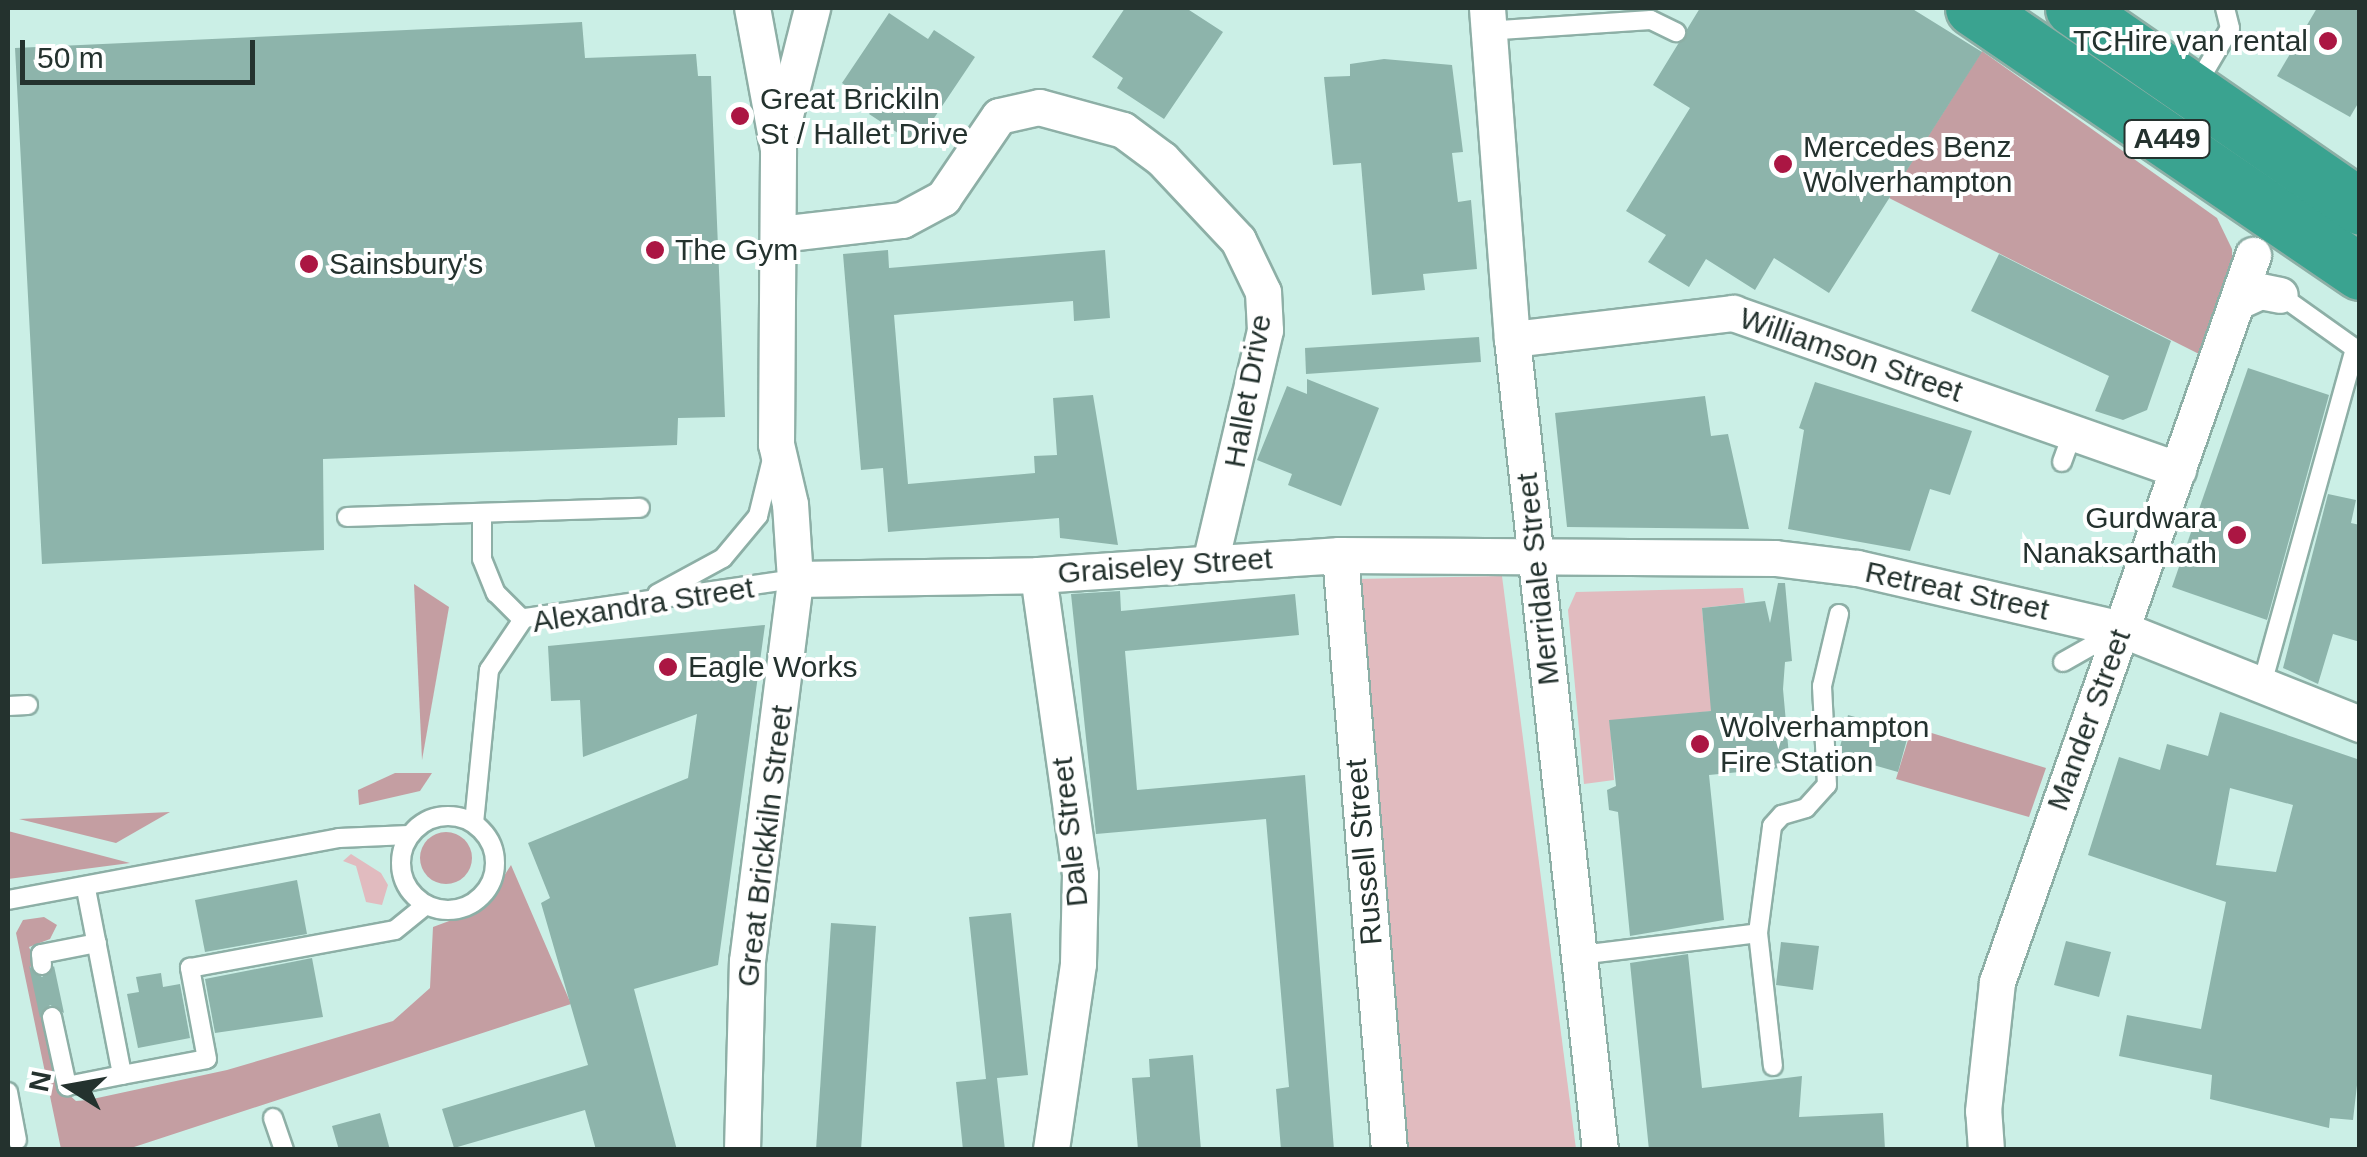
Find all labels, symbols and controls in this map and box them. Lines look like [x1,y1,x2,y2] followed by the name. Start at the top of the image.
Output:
[25,20,260,82] scale bar
[2073,23,2308,59] place label: TCHire van rental
[2317,30,2339,52] marker: TCHire van rental
[37,41,104,74] text: 50 m
[760,81,968,152] place label: Great Brickiln St / Hallet Drive
[729,105,751,127] marker: Great Brickiln St / Hallet Drive
[2122,116,2212,162] road number: A449
[1803,129,2013,200] place label: Mercedes Benz Wolverhampton
[1772,153,1794,175] marker: Mercedes Benz Wolverhampton
[675,232,798,268] place label: The Gym
[644,239,666,261] marker: The Gym
[329,246,483,282] place label: Sainsbury's
[298,253,320,275] marker: Sainsbury's
[1735,300,1967,410] street label: Williamson Street
[1217,312,1279,470] street label: Hallet Drive
[1509,471,1567,687] street label: Merridale Street
[2022,500,2217,570] place label: Gurdwara Nanaksarthath
[2226,524,2248,546] marker: Gurdwara Nanaksarthath
[1056,541,1274,591] street label: Graiseley Street
[1862,554,2052,628] street label: Retreat Street
[530,570,756,640] street label: Alexandra Street
[2040,625,2138,815] street label: Mander Street
[688,649,858,685] place label: Eagle Works
[657,656,679,678] marker: Eagle Works
[730,703,800,989] street label: Great Brickkiln Street
[1720,709,1930,780] place label: Wolverhampton Fire Station
[1689,733,1711,755] marker: Wolverhampton Fire Station
[1044,755,1096,909] street label: Dale Street
[1338,757,1390,947] street label: Russell Street
[20,1037,120,1137] north arrow
[23,1068,57,1094] text: N

